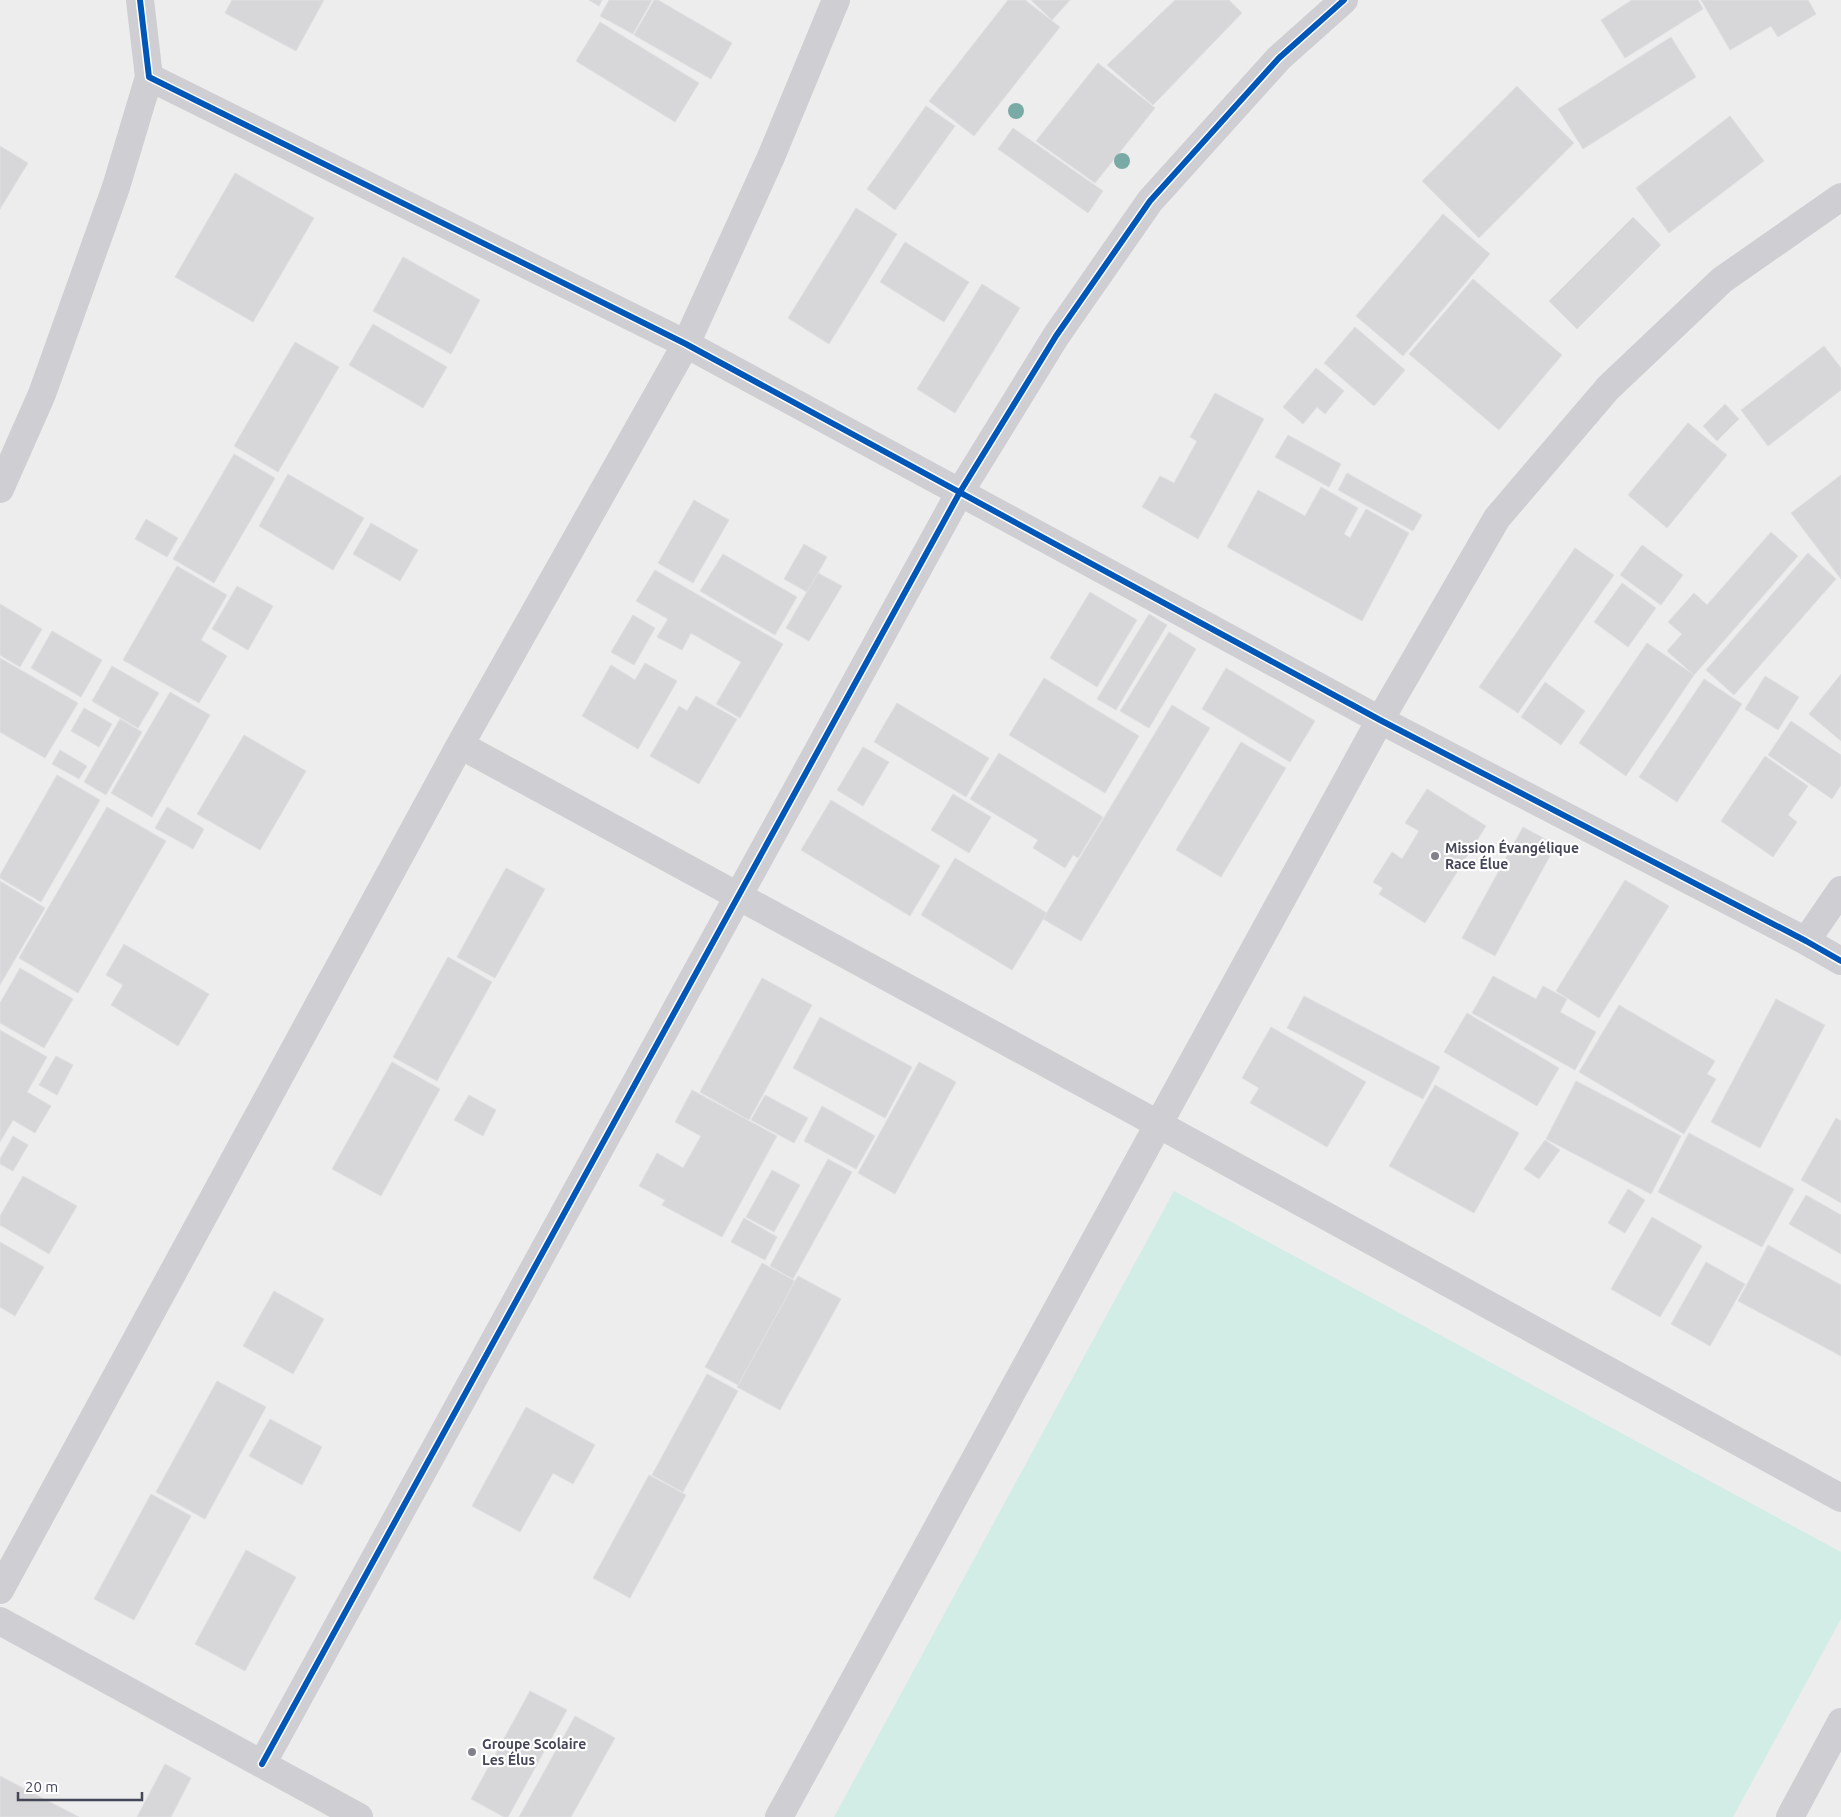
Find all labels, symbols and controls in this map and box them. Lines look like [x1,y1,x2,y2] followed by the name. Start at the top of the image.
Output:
[1445,839,1579,872] place label: Mission Évangélique Race Élue
[1429,850,1441,862] marker: Mission Évangélique Race Élue
[482,1736,586,1768] place label: Groupe Scolaire Les Élus
[466,1746,478,1758] marker: Groupe Scolaire Les Élus
[18,1770,141,1802] scale bar
[25,1778,58,1795] text: 20 m

